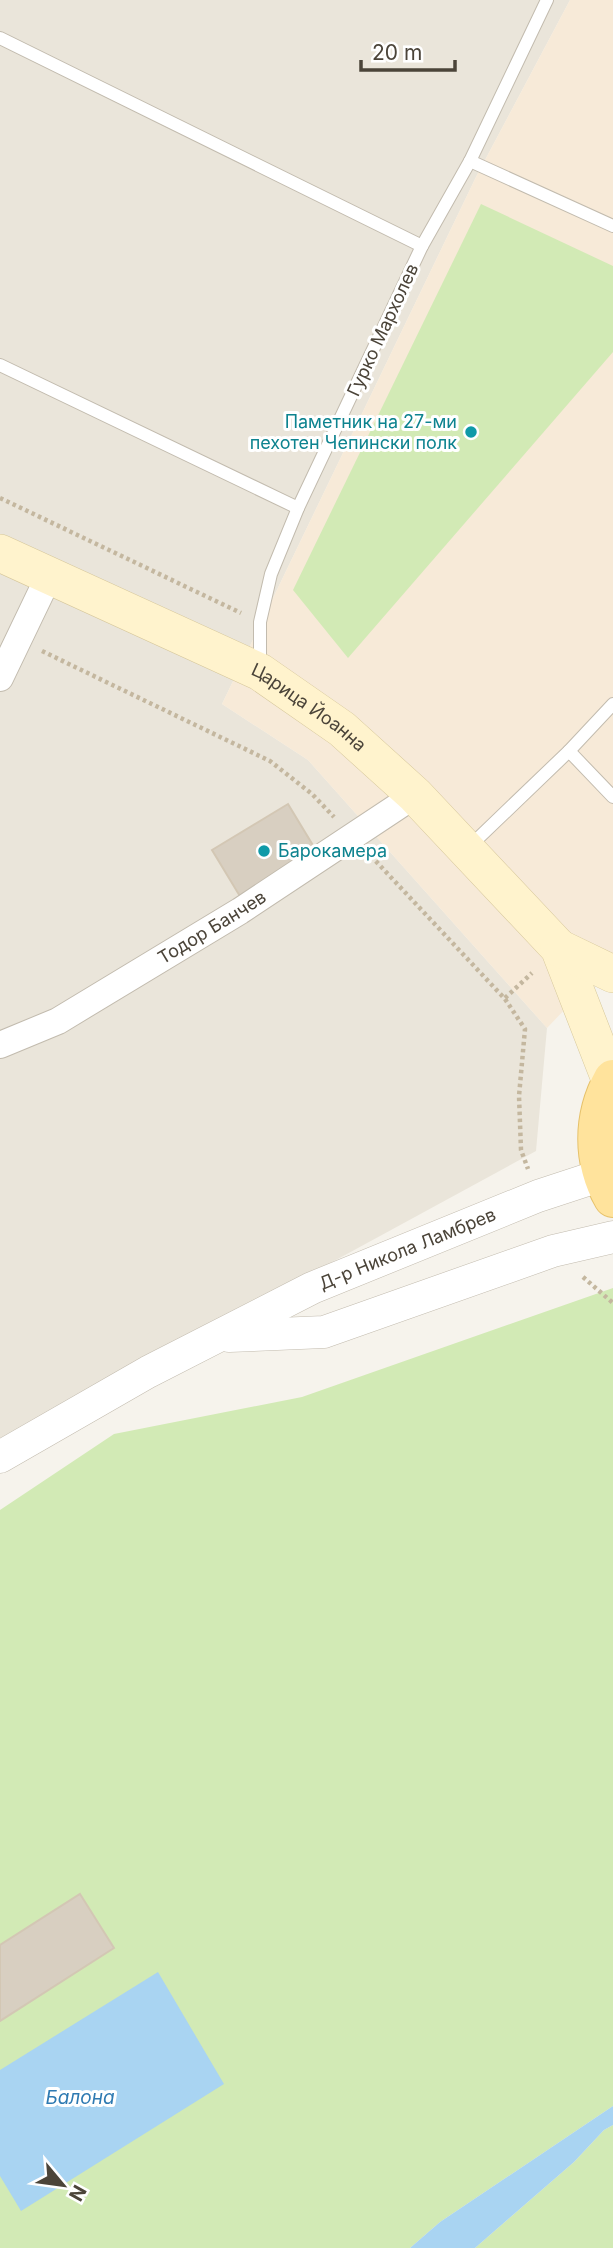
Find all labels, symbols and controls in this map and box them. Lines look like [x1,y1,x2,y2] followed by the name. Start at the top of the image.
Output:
[361,28,456,72] scale bar
[372,40,422,65] text: 20 m
[343,260,422,399] street label: Гурко Мархолев
[250,411,457,453] place label: Паметник на 27-ми пехотен Чепински полк
[463,424,479,440] marker: Паметник на 27-ми пехотен Чепински полк
[248,659,371,756] street label: Царица Йоанна
[278,840,387,861] place label: Барокамера
[256,843,272,859] marker: Барокамера
[154,886,270,968] street label: Тодор Банчев
[316,1203,499,1294] street label: Д-р Никола Ламбрев
[45,2086,115,2109] water label: Балона
[28,2150,98,2220] north arrow
[64,2181,91,2205] text: N

